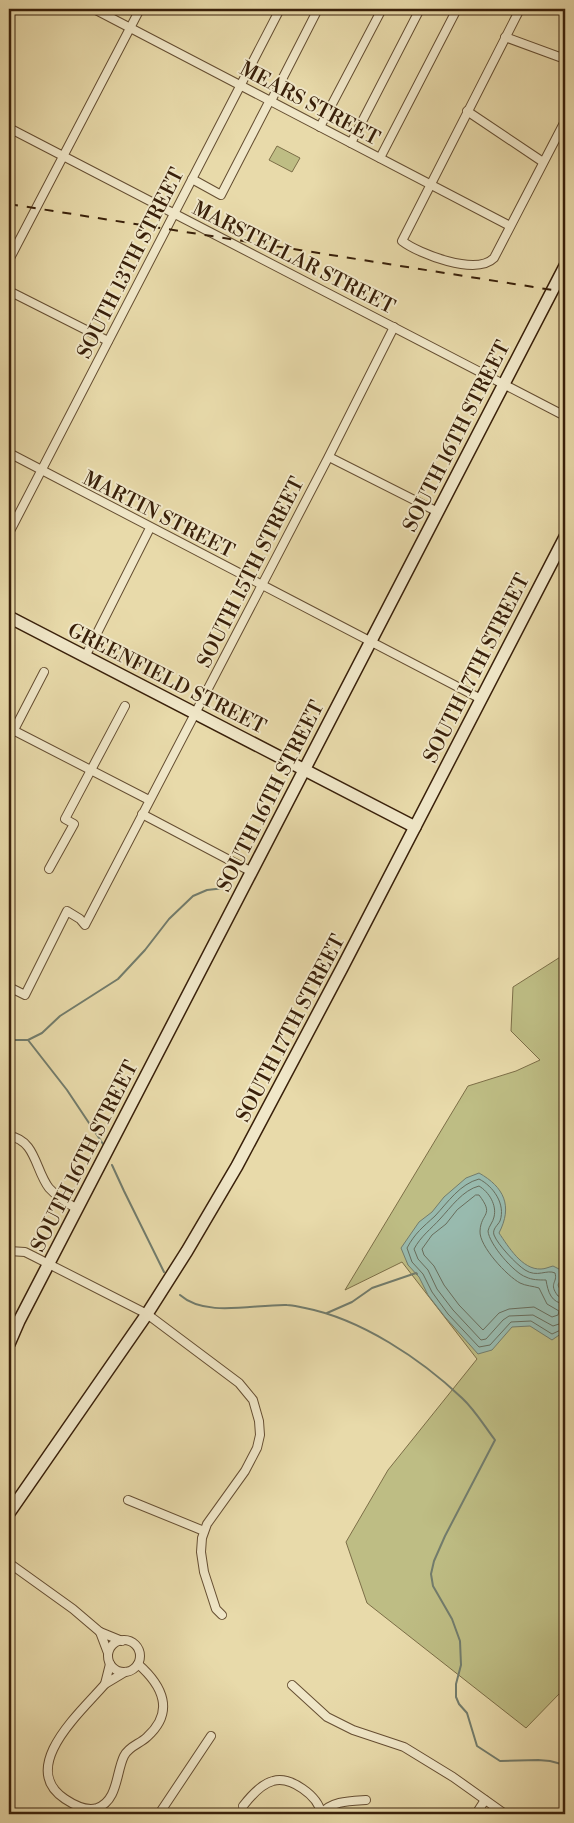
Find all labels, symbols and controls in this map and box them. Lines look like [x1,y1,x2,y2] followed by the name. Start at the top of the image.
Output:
[235,57,384,152] street label: MEARS STREET
[72,164,190,363] street label: SOUTH 13TH STREET
[188,196,399,320] street label: MARSTELLAR STREET
[398,337,516,536] street label: SOUTH 16TH STREET
[78,466,238,564] street label: MARTIN STREET
[192,473,310,672] street label: SOUTH 15TH STREET
[419,570,536,767] street label: SOUTH 17TH STREET
[63,618,270,740] street label: GREENFIELD STREET
[212,697,330,896] street label: SOUTH 16TH STREET
[231,931,351,1127] street label: SOUTH 17TH STREET
[26,1057,144,1256] street label: SOUTH 16TH STREET

